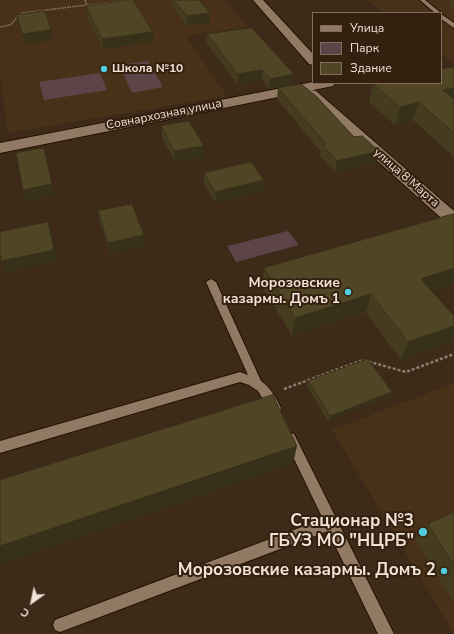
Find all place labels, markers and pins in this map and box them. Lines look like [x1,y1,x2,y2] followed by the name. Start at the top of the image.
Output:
[112,62,183,76] place label: Школа №10
[99,64,109,74] marker: Школа №10
[223,276,340,308] place label: Морозовские казармы. Домъ 1
[343,287,353,297] marker: Морозовские казармы. Домъ 1
[269,512,414,552] place label: Стационар №3 ГБУЗ МО "НЦРБ"
[417,526,429,538] marker: Стационар №3 ГБУЗ МО "НЦРБ"
[178,561,436,581] place label: Морозовские казармы. Домъ 2
[439,566,449,576] marker: Морозовские казармы. Домъ 2

